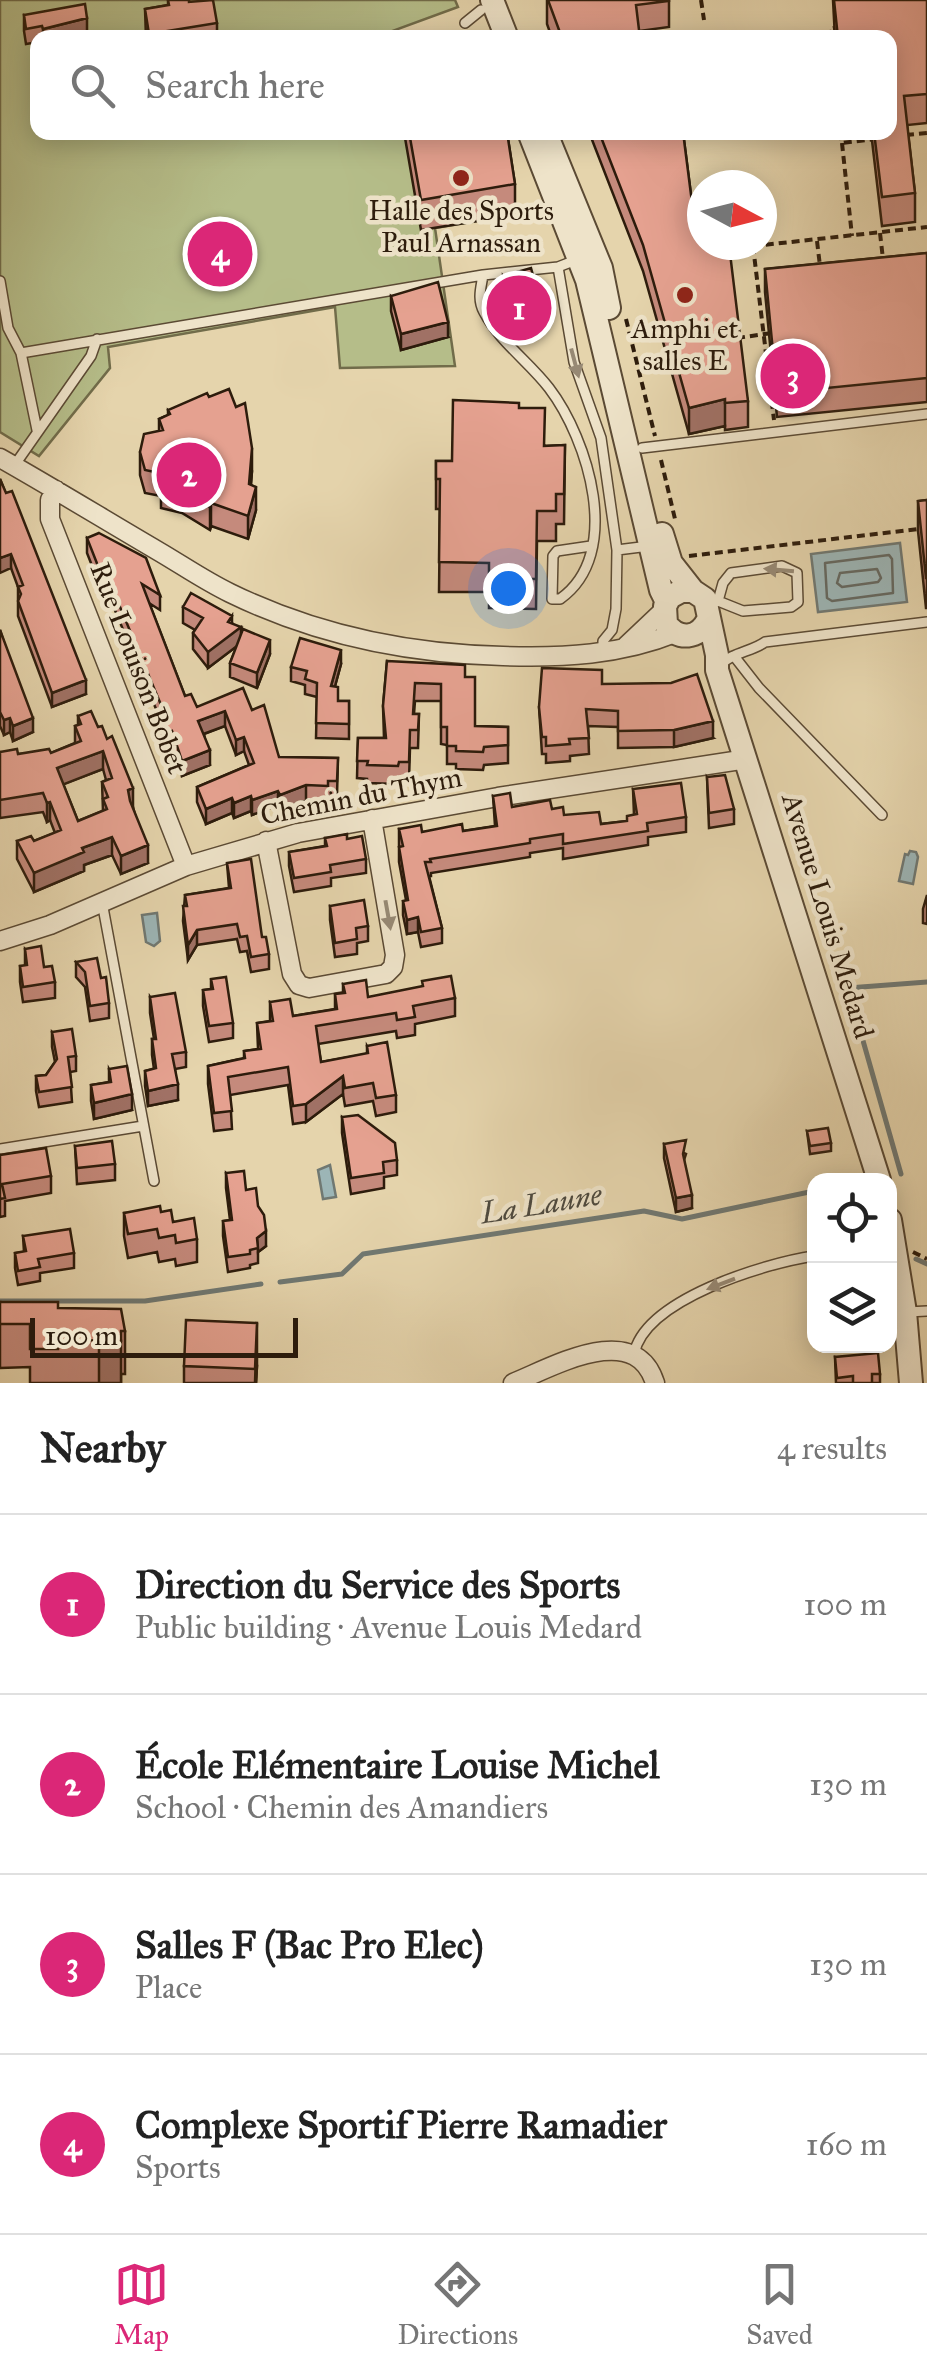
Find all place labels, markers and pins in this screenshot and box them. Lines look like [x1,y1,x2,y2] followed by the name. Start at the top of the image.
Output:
[450,167,472,189] marker: Halle des Sports Paul Arnassan
[368,193,554,260] place label: Halle des Sports Paul Arnassan
[188,216,252,292] pin: 4
[486,270,552,346] pin: 1
[674,284,696,306] marker: Amphi et salles E
[630,311,739,378] place label: Amphi et salles E
[760,338,826,414] pin: 3
[156,438,222,512] pin: 2

